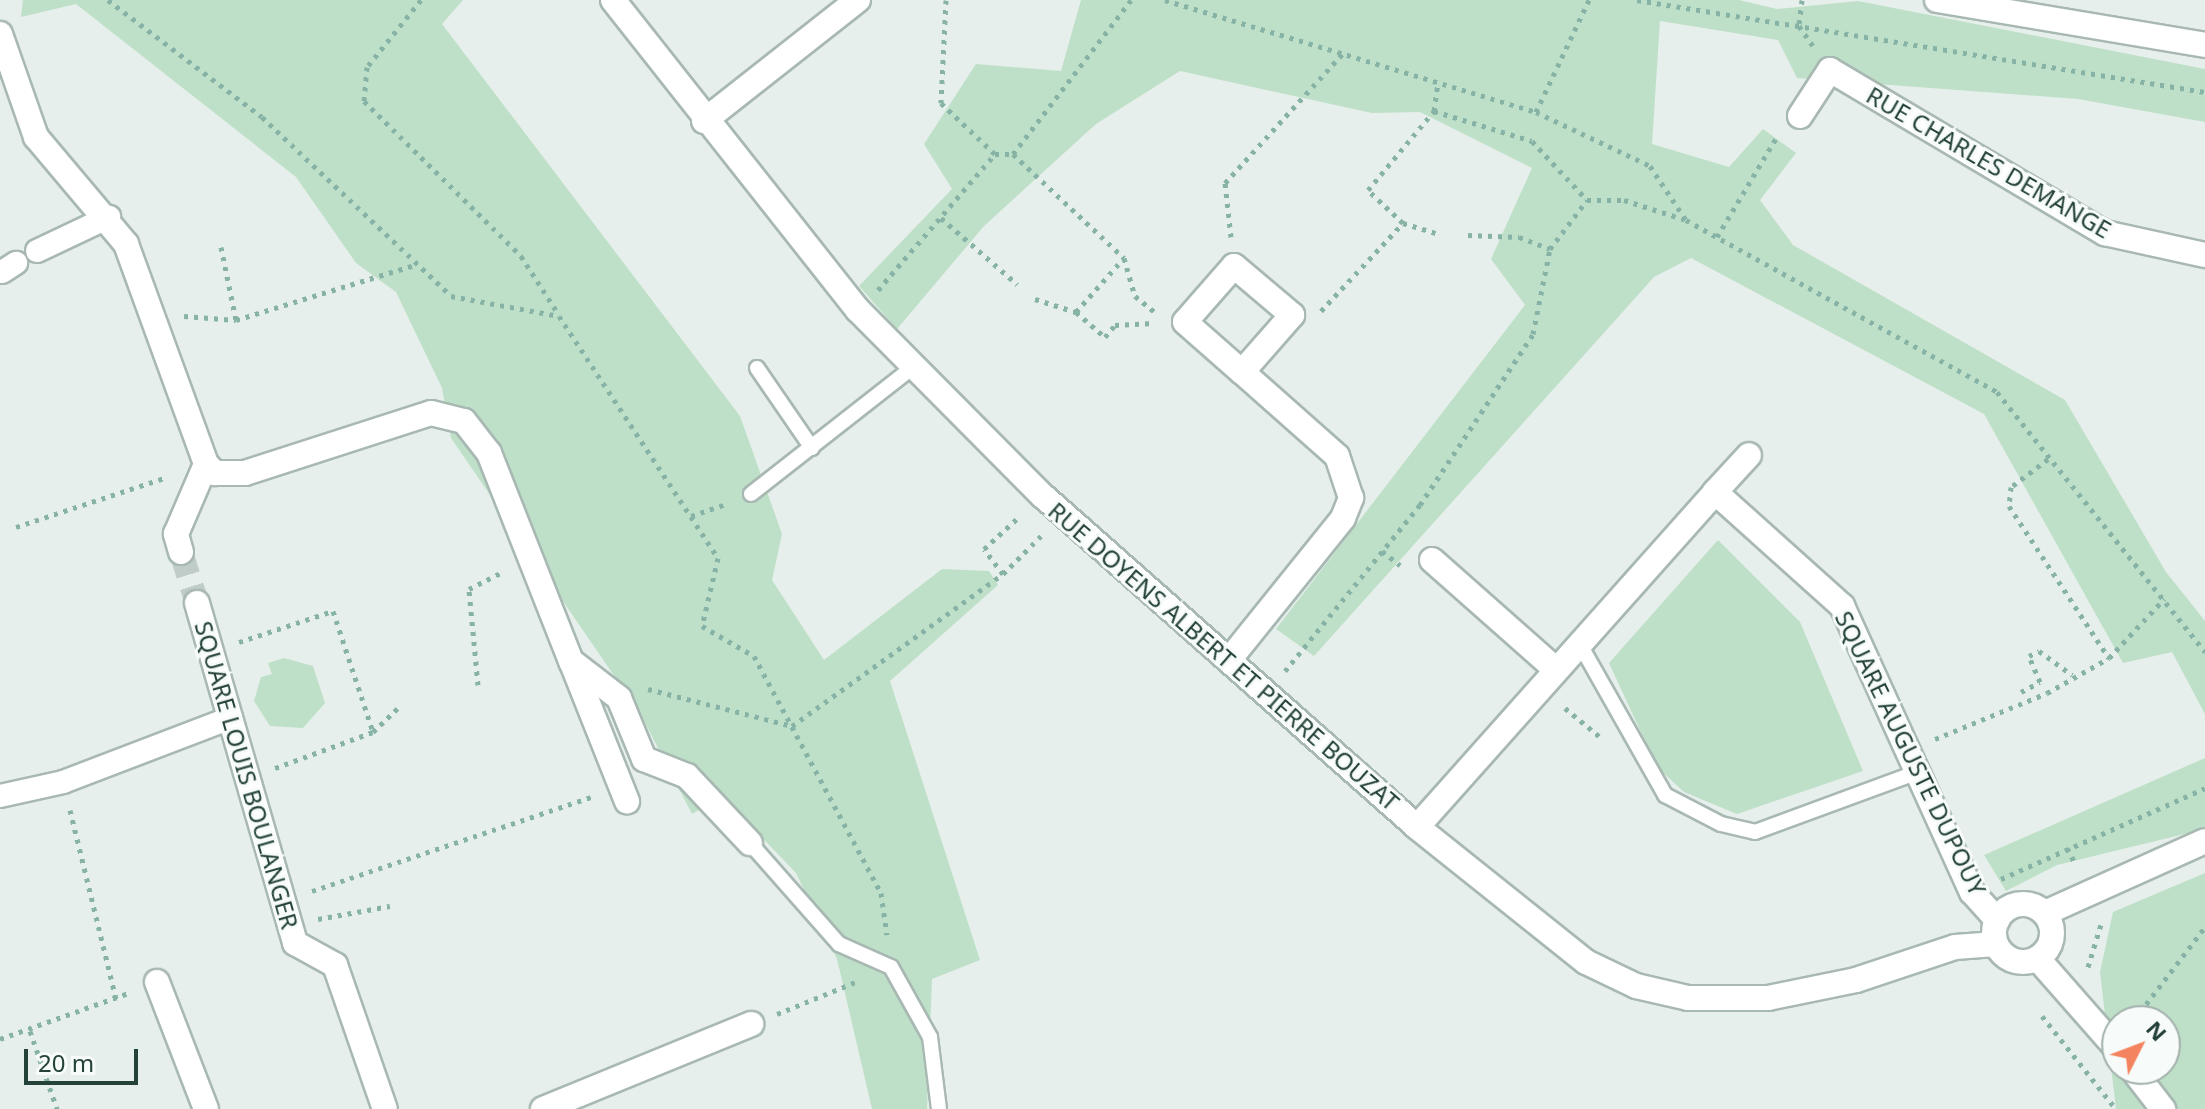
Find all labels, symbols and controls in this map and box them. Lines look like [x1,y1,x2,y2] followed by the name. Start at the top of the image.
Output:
[1862,80,2116,244] street label: RUE CHARLES DEMANGE
[1043,496,1405,816] street label: RUE DOYENS ALBERT ET PIERRE BOUZAT
[1830,606,1992,900] street label: SQUARE AUGUSTE DUPOUY
[189,618,305,932] street label: SQUARE LOUIS BOULANGER
[2101,1005,2181,1085] north arrow
[2140,1014,2174,1047] text: N
[28,1033,142,1083] scale bar
[38,1046,94,1079] text: 20 m

